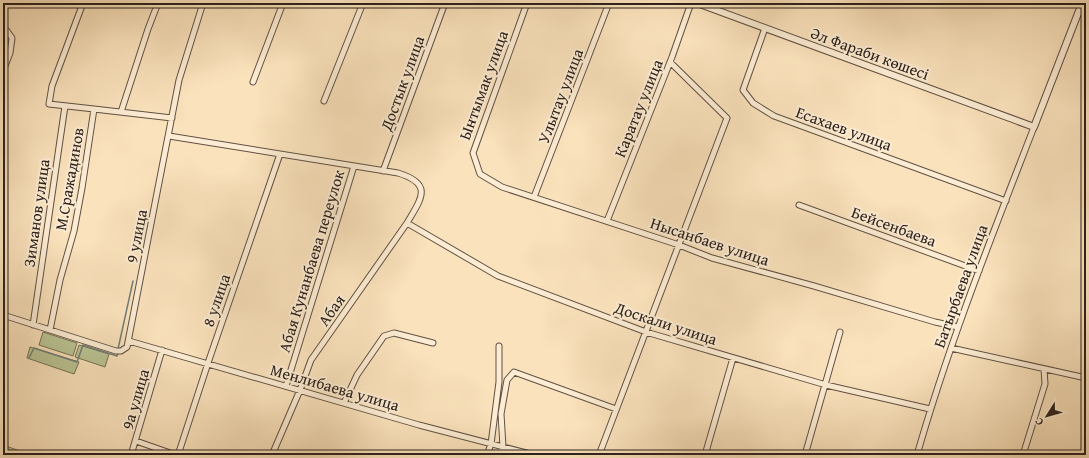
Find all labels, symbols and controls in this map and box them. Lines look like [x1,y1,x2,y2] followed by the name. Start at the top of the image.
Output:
[807,20,933,86] street label: Әл Фараби көшесі
[452,27,514,143] street label: Ынтымак улица
[373,32,430,135] street label: Достык улица
[531,45,589,147] street label: Улытау улица
[607,55,669,161] street label: Каратау улица
[793,100,896,157] street label: Есахаев улица
[48,125,90,232] street label: М.Сражадинов
[17,157,56,269] street label: Зиманов улица
[274,167,348,355] street label: Абая Кунанбаева переулок
[848,200,940,253] street label: Бейсенбаева
[119,207,153,265] street label: 9 улица
[647,210,773,272] street label: Нысанбаев улица
[927,221,994,351] street label: Батырбаева улица
[196,270,236,330] street label: 8 улица
[313,291,349,329] street label: Абая
[611,295,721,351] street label: Доскали улица
[268,357,403,417] street label: Менлибаева улица
[115,366,155,432] street label: 9а улица
[1027,396,1067,436] north arrow
[1031,415,1047,429] text: С

